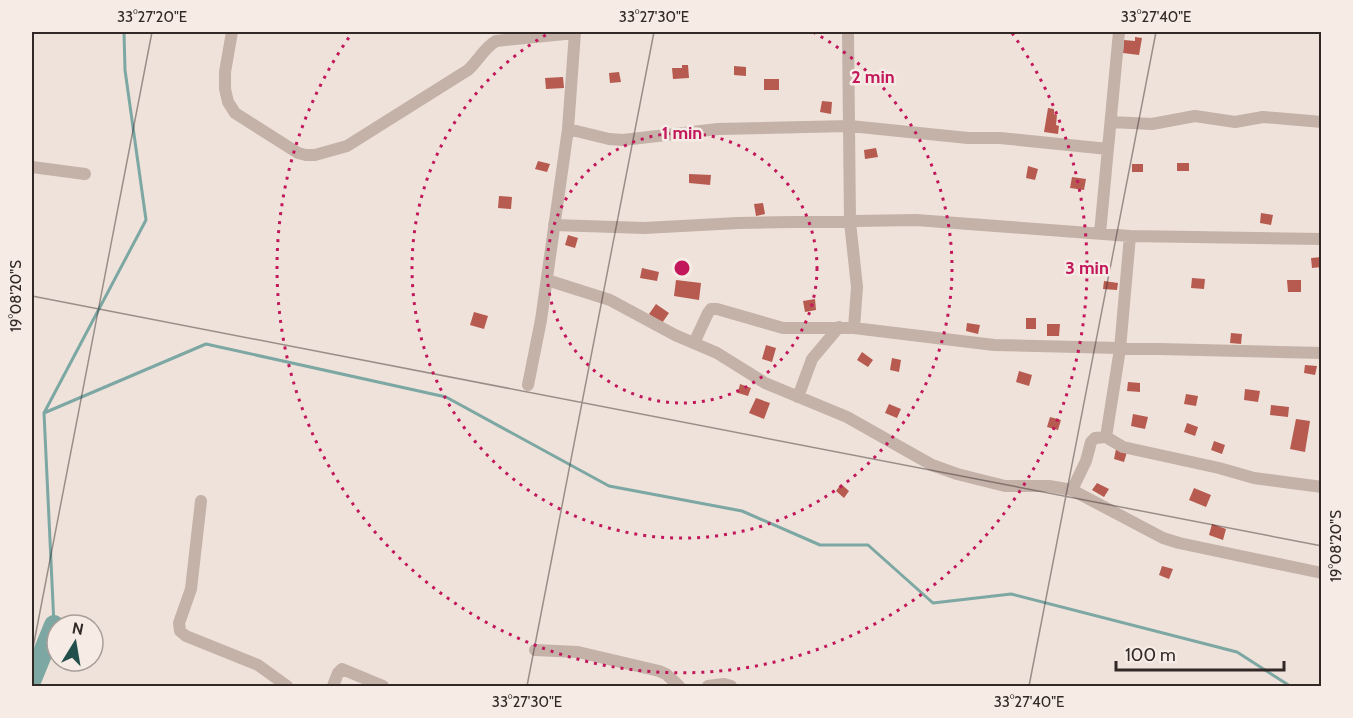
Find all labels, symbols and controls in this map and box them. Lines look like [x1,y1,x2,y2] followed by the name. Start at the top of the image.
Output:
[117,8,187,26] text: 33°27'20"E
[619,8,689,26] text: 33°27'30"E
[1121,8,1191,26] text: 33°27'40"E
[851,66,895,88] text: 2 min
[662,122,702,144] text: 1 min
[1065,257,1109,279] text: 3 min
[672,258,692,278] centre of rings
[7,260,25,332] text: 19°08'20"S
[1327,510,1345,582] text: 19°08'20"S
[45,613,105,673] north arrow
[70,618,85,639] text: N
[1116,634,1284,672] scale bar
[1125,644,1176,666] text: 100 m
[492,693,562,711] text: 33°27'30"E
[994,693,1064,711] text: 33°27'40"E

